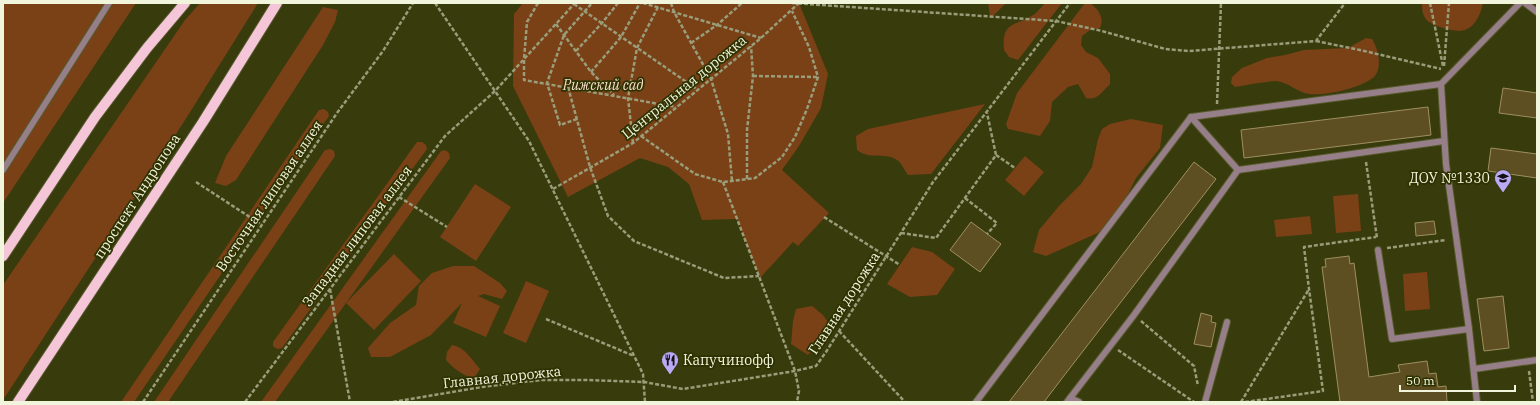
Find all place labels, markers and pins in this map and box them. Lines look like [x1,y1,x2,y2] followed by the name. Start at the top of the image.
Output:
[1493,168,1513,193] school or university icon: ДОУ №1330
[1409,169,1490,187] place label: ДОУ №1330
[660,350,680,375] restaurant icon: Капучинофф
[683,351,774,369] place label: Капучинофф

